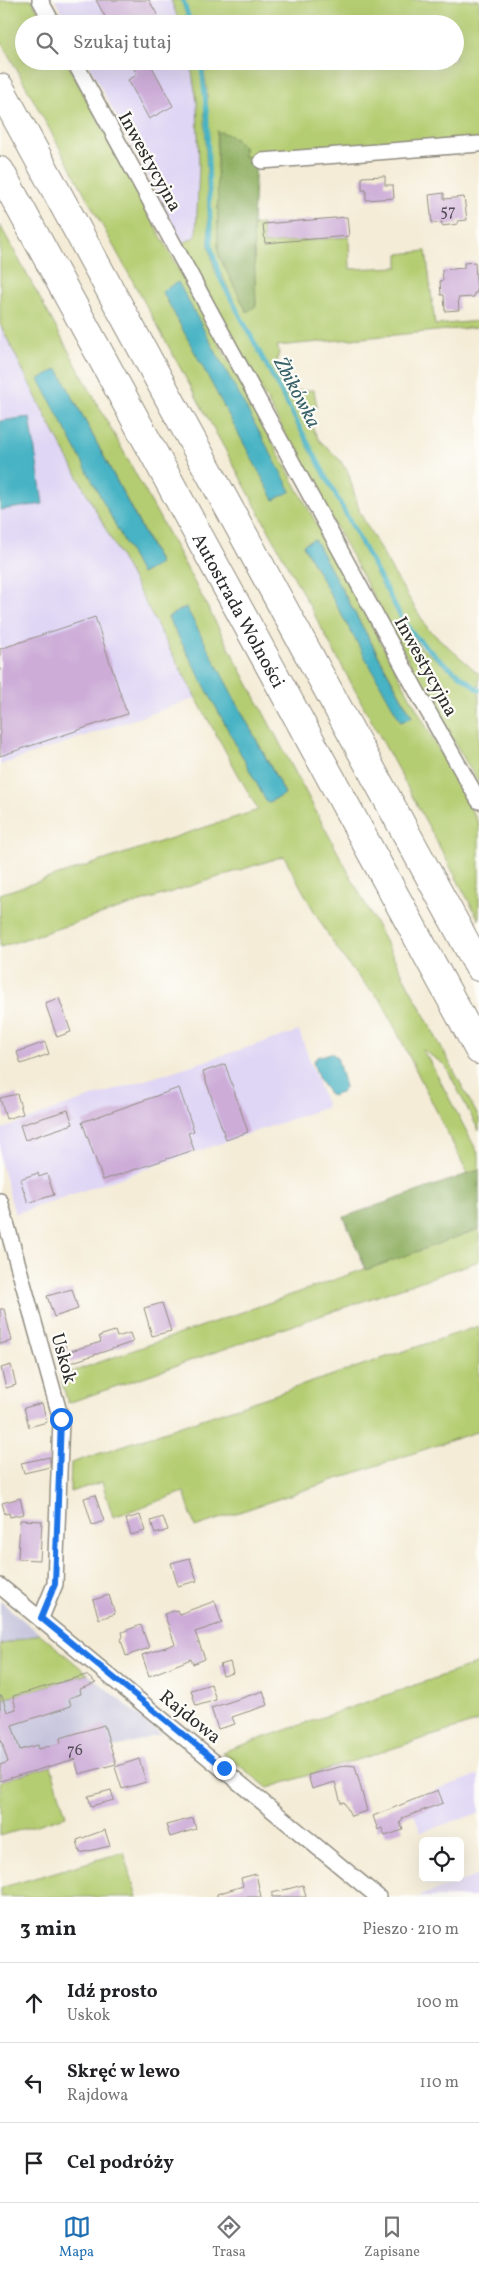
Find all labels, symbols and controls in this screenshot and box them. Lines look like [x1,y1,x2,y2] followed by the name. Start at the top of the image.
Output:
[15,15,464,70] search box
[33,29,61,57] icon: search
[73,30,172,56] text: Szukaj tutaj
[111,107,187,217] street label: Inwestycyjna
[440,201,456,223] house number: 57
[265,352,327,433] water label: Żbikówka
[185,529,290,693] street label: Autostrada Wolności
[387,612,463,722] street label: Inwestycyjna
[44,1330,83,1387] street label: Uskok
[50,1408,73,1431] route start
[153,1685,226,1751] street label: Rajdowa
[67,1740,83,1762] house number: 76
[213,1757,236,1780] route end
[419,1837,464,1882] map controls
[419,1837,464,1882] button: locate
[20,1915,76,1944] text: 3 min
[363,1919,459,1941] text: Pieszo · 210 m
[67,1979,158,2005] text: Idź prosto
[20,1989,48,2017] icon: ahead
[416,1992,459,2014] text: 100 m
[67,2005,110,2027] text: Uskok
[67,2059,180,2085] text: Skręć w lewo
[20,2069,48,2097] icon: left
[420,2072,459,2094] text: 110 m
[67,2085,128,2107] text: Rajdowa
[20,2149,48,2177] icon: arrive
[67,2150,174,2176] text: Cel podróży
[59,2213,94,2262] tab: Mapa
[212,2213,246,2262] tab: Trasa
[364,2213,420,2262] tab: Zapisane

